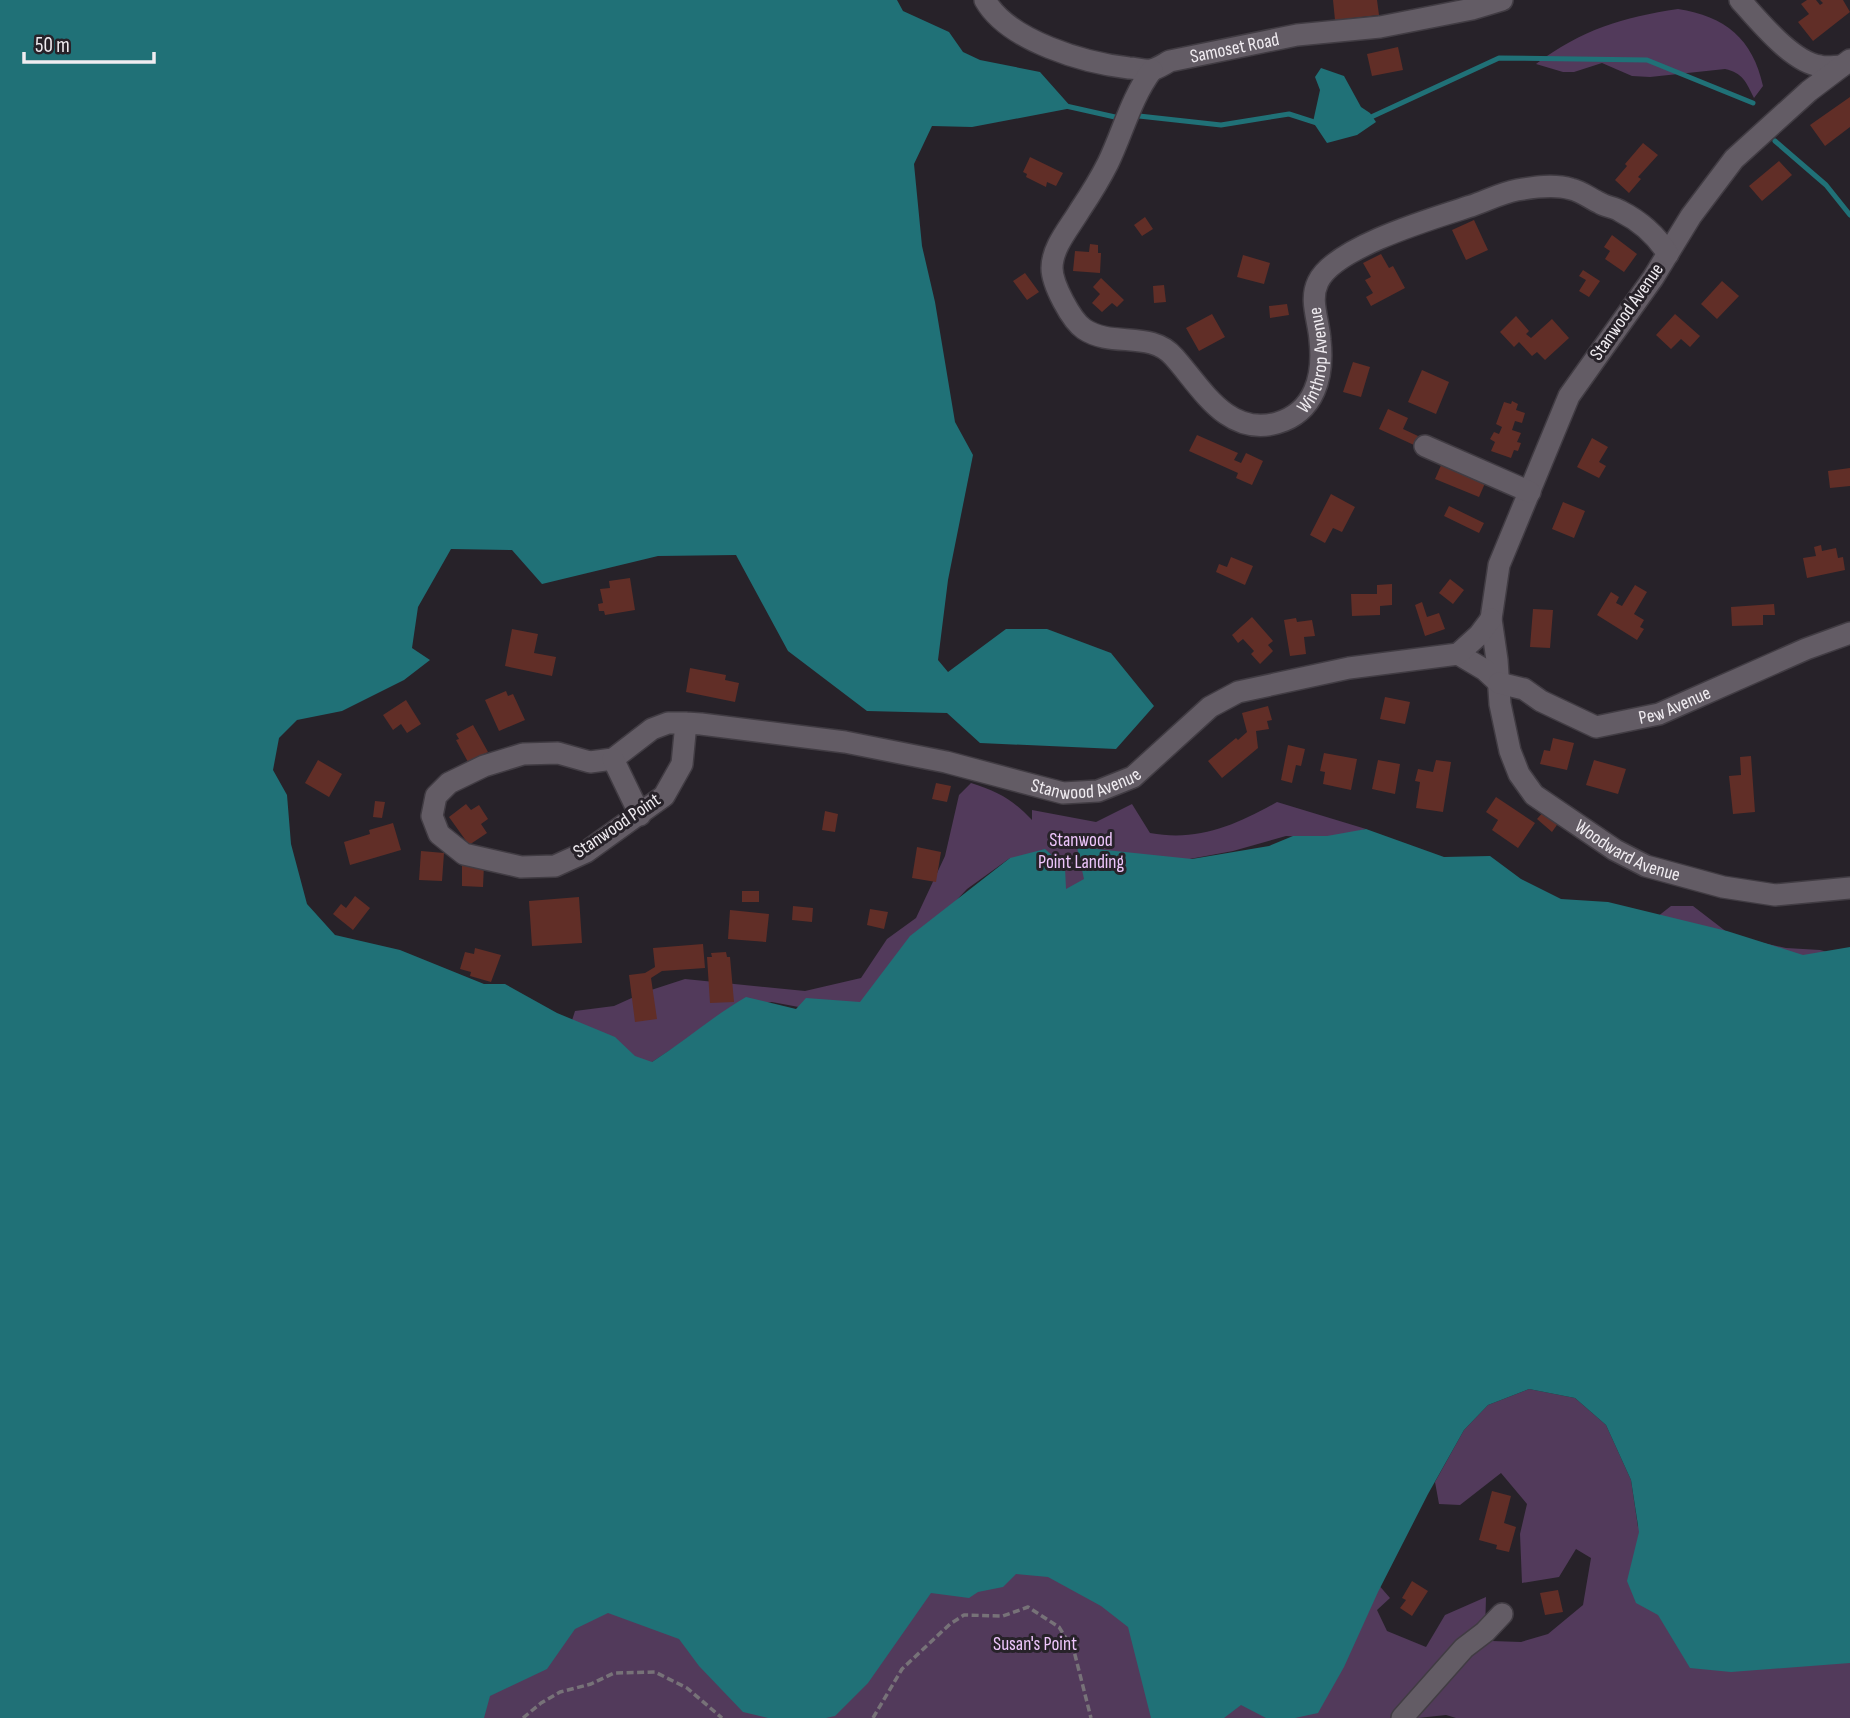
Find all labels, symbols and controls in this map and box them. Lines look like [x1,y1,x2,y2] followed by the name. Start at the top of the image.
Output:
[24,21,154,65] scale bar
[1188,27,1281,68] street label: Samoset Road
[35,33,70,58] text: 50 m
[1585,259,1669,365] street label: Stanwood Avenue
[1292,306,1332,418] street label: Winthrop Avenue
[1637,681,1714,729] street label: Pew Avenue
[1028,763,1146,805] street label: Stanwood Avenue
[569,788,665,864] street label: Stanwood Point
[1570,815,1683,886] street label: Woodward Avenue
[1038,829,1124,874] park label: Stanwood Point Landing
[993,1633,1077,1656] park label: Susan's Point

